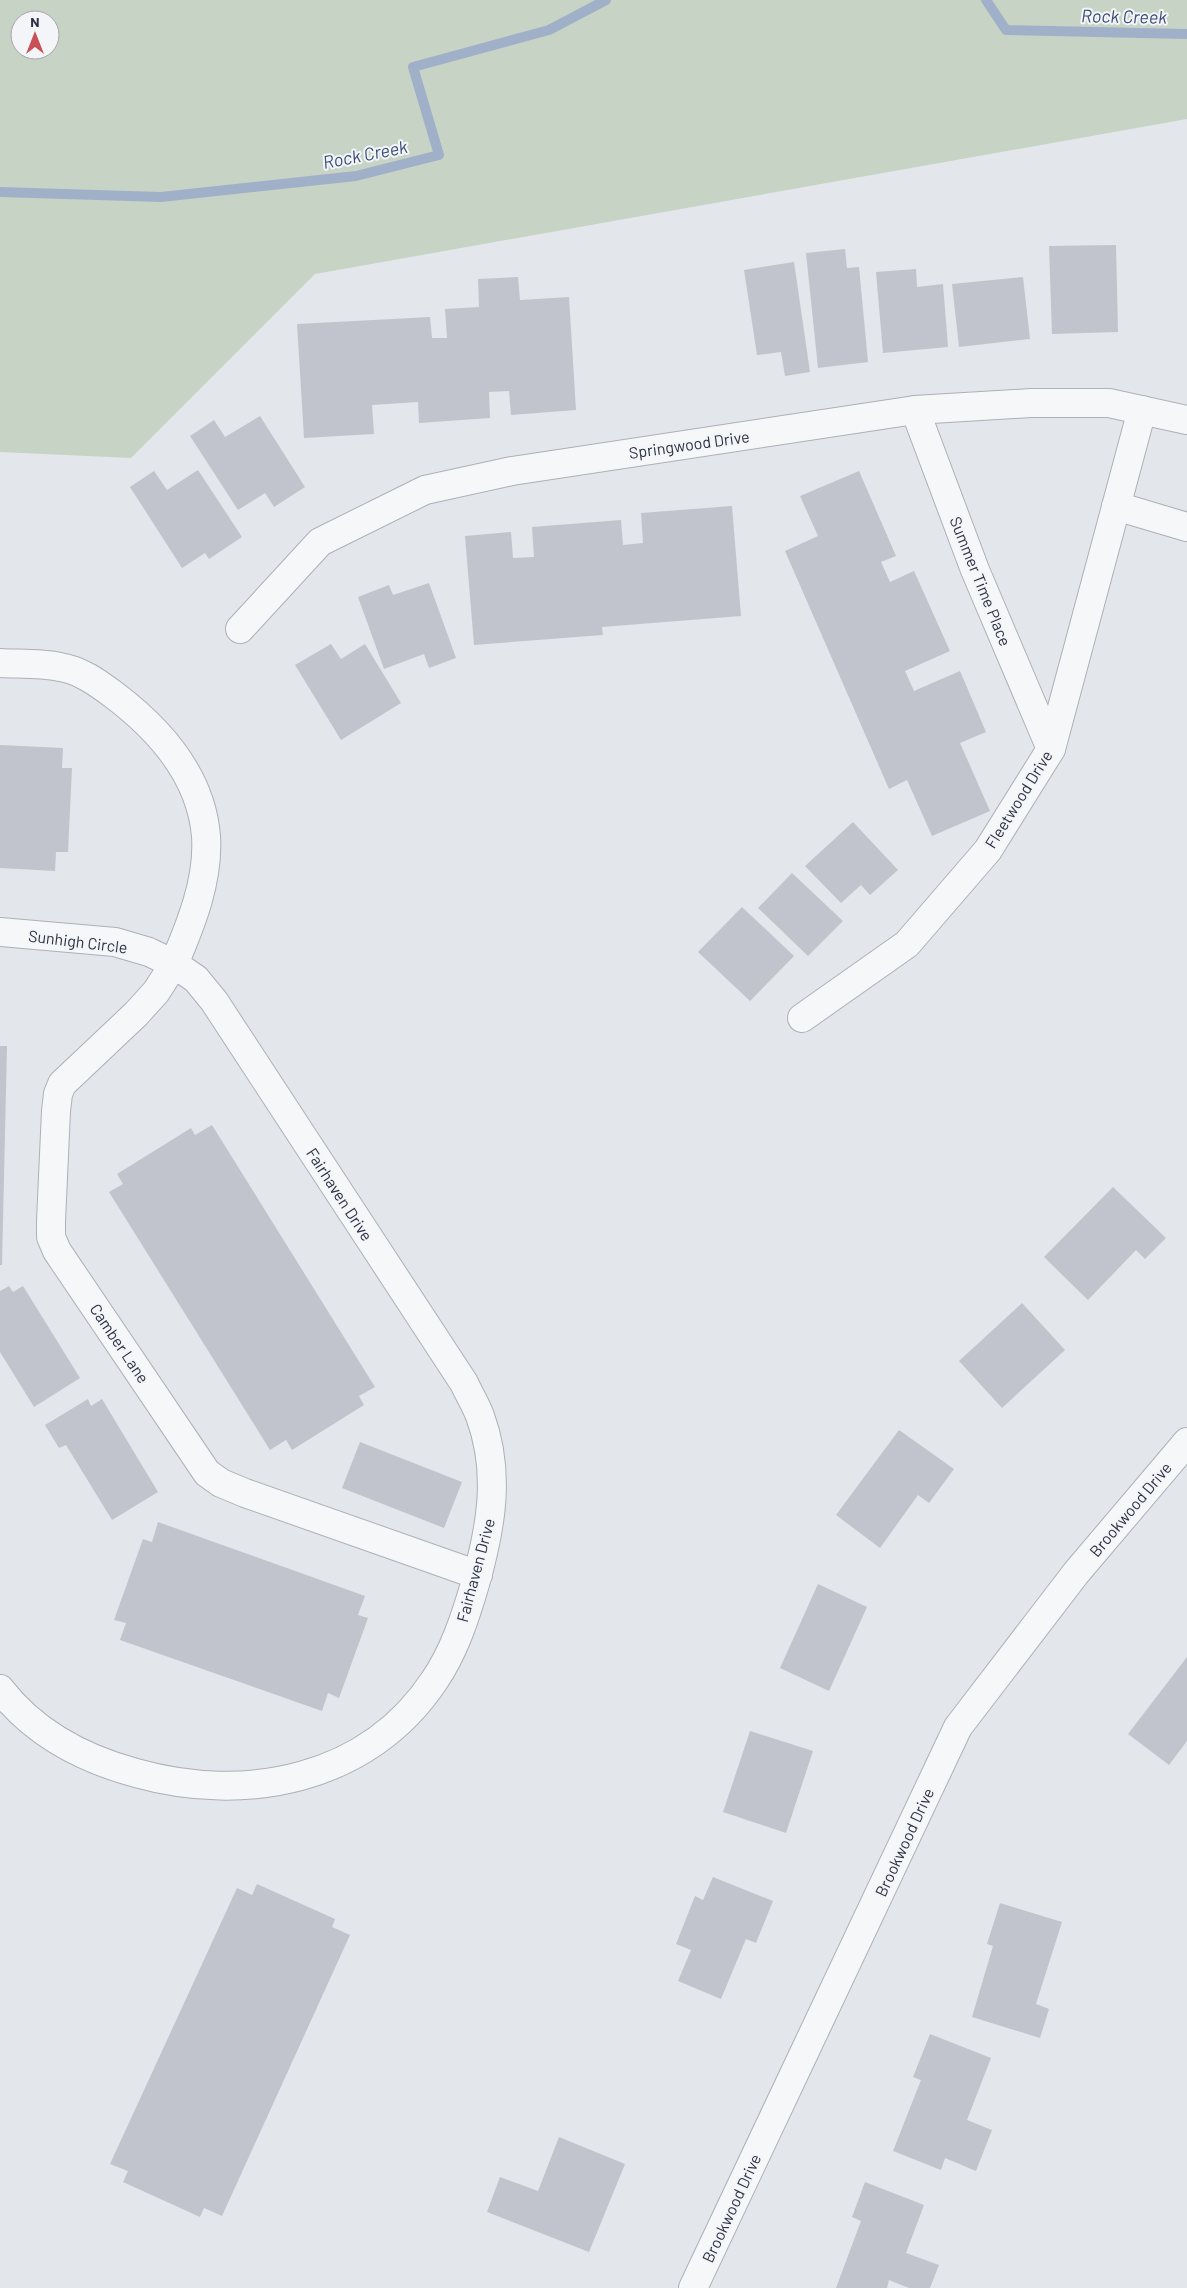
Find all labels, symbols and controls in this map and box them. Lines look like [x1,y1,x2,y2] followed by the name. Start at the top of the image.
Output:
[1081,4,1167,28] water label: Rock Creek
[10,10,60,60] north arrow
[30,13,40,30] text: N
[321,135,409,173] water label: Rock Creek
[627,426,751,462] street label: Springwood Drive
[946,514,1016,648] street label: Summer Time Place
[980,747,1056,851] street label: Fleetwood Drive
[27,925,129,957] street label: Sunhigh Circle
[303,1144,377,1244] street label: Fairhaven Drive
[87,1300,153,1386] street label: Camber Lane
[1085,1458,1175,1560] street label: Brookwood Drive
[452,1516,498,1624] street label: Fairhaven Drive
[871,1785,937,1899] street label: Brookwood Drive
[698,2151,764,2265] street label: Brookwood Drive

